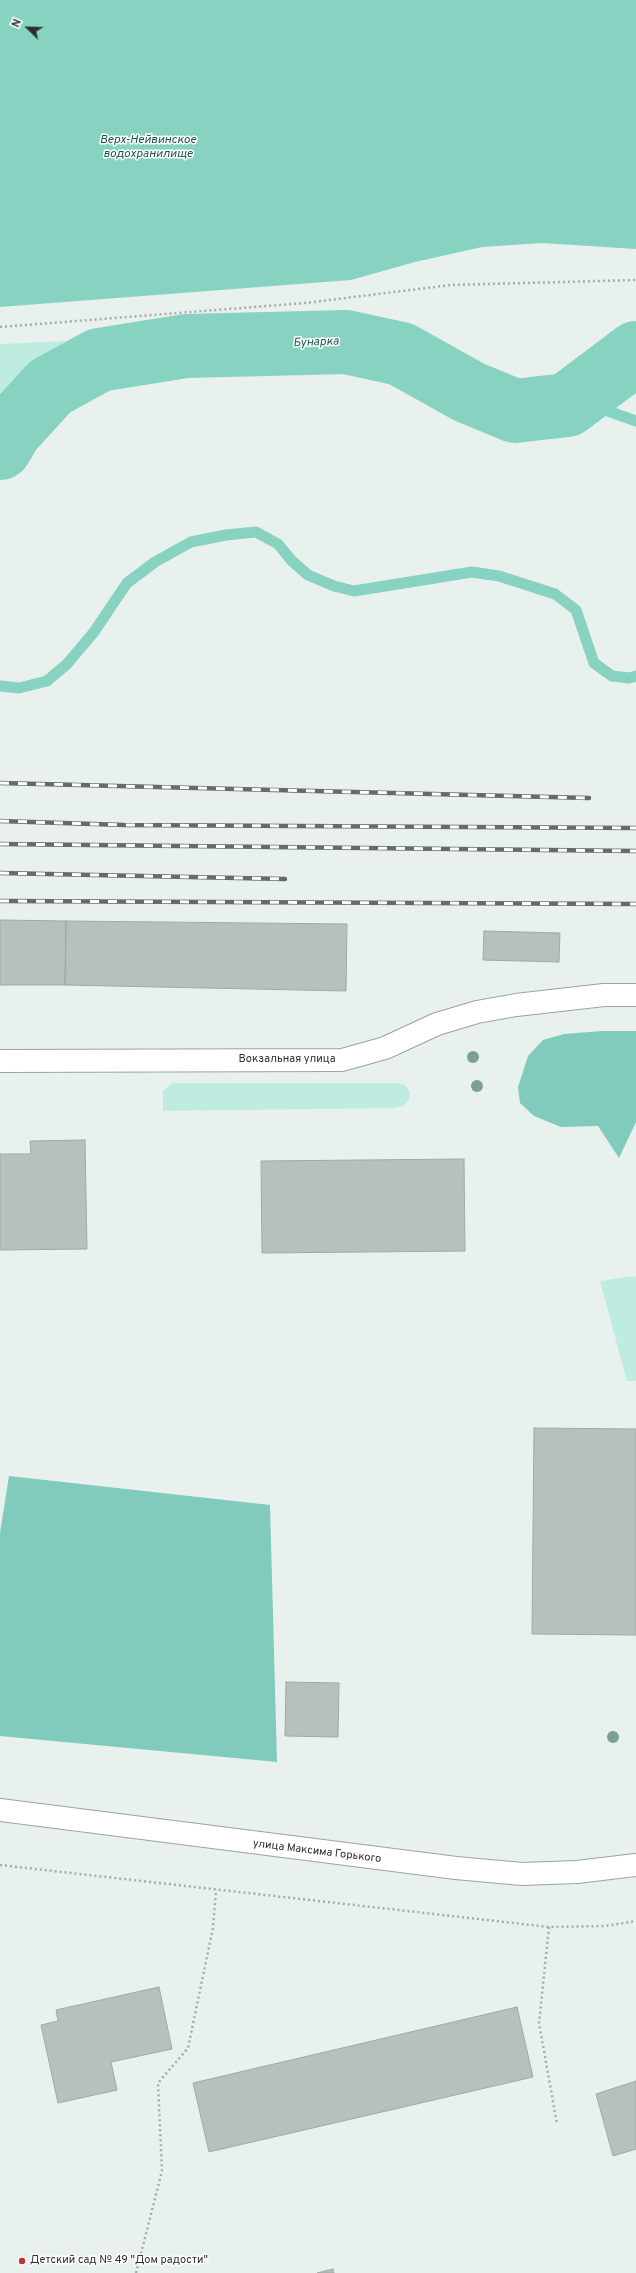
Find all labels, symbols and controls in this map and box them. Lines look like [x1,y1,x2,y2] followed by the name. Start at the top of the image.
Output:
[8,8,48,48] north arrow
[9,17,25,30] text: N
[100,134,196,162] water label: Верх-Нейвинское водохранилище
[293,335,339,351] water label: Бунарка
[239,1053,335,1067] street label: Вокзальная улица
[252,1838,382,1866] street label: улица Максима Горького
[30,2254,208,2268] place label: Детский сад № 49 "Дом радости"
[17,2256,27,2266] marker: Детский сад № 49 "Дом радости"

